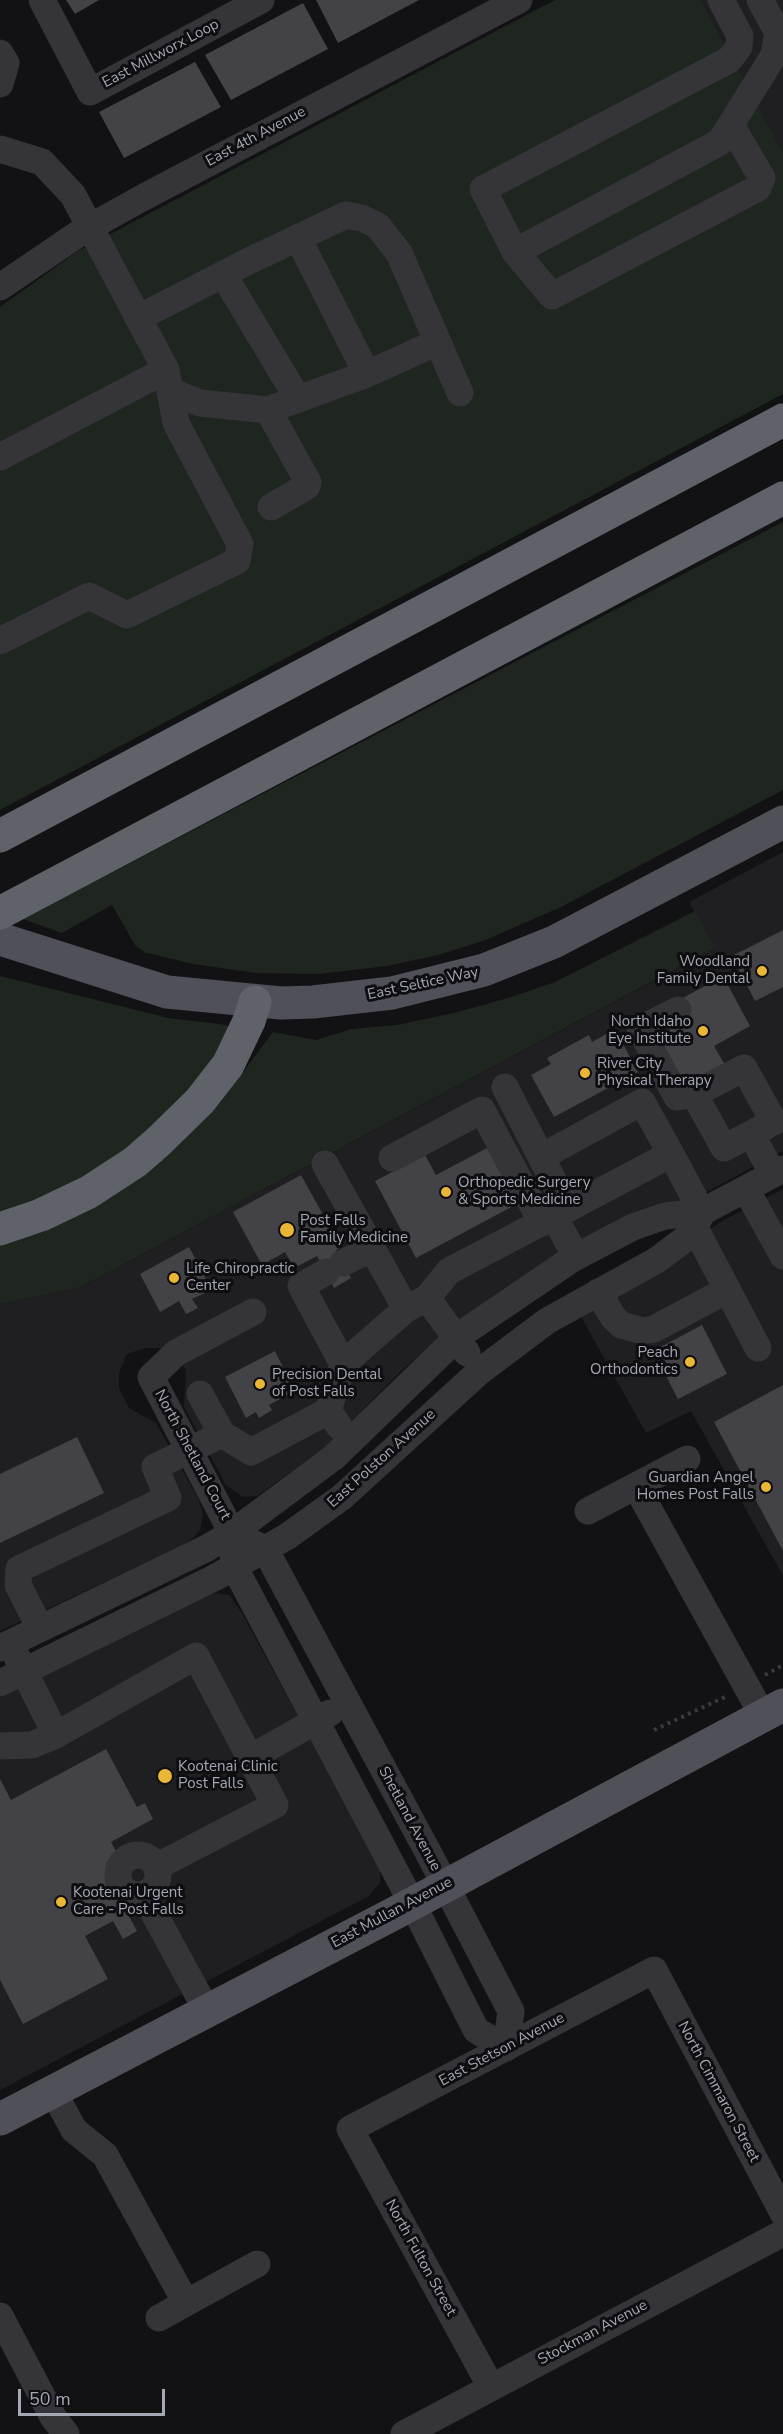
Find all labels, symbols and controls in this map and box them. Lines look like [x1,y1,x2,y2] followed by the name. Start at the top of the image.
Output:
[100,16,222,92] street label: East Millworx Loop
[203,103,309,171] street label: East 4th Avenue
[657,953,750,988] place label: Woodland Family Dental
[366,963,480,1005] street label: East Seltice Way
[755,964,769,978] marker: Woodland Family Dental
[608,1013,691,1048] place label: North Idaho Eye Institute
[696,1024,710,1038] marker: North Idaho Eye Institute
[597,1055,711,1090] place label: River City Physical Therapy
[578,1066,592,1080] marker: River City Physical Therapy
[458,1174,590,1209] place label: Orthopedic Surgery & Sports Medicine
[439,1185,453,1199] marker: Orthopedic Surgery & Sports Medicine
[300,1212,408,1247] place label: Post Falls Family Medicine
[278,1221,296,1239] marker: Post Falls Family Medicine
[186,1260,295,1295] place label: Life Chiropractic Center
[167,1271,181,1285] marker: Life Chiropractic Center
[590,1344,678,1379] place label: Peach Orthodontics
[683,1355,697,1369] marker: Peach Orthodontics
[272,1366,382,1401] place label: Precision Dental of Post Falls
[253,1377,267,1391] marker: Precision Dental of Post Falls
[150,1387,234,1523] street label: North Shetland Court
[324,1406,440,1512] street label: East Polston Avenue
[637,1469,754,1504] place label: Guardian Angel Homes Post Falls
[759,1480,773,1494] marker: Guardian Angel Homes Post Falls
[178,1758,278,1793] place label: Kootenai Clinic Post Falls
[374,1764,444,1874] street label: Shetland Avenue
[156,1767,174,1785] marker: Kootenai Clinic Post Falls
[328,1874,456,1952] street label: East Mullan Avenue
[73,1884,184,1919] place label: Kootenai Urgent Care - Post Falls
[54,1895,68,1909] marker: Kootenai Urgent Care - Post Falls
[436,2009,568,2091] street label: East Stetson Avenue
[673,2018,763,2166] street label: North Cimmaron Street
[381,2197,459,2319] street label: North Fulton Street
[535,2297,651,2369] street label: Stockman Avenue
[21,2377,168,2415] scale bar
[29,2387,71,2411] text: 50 m

